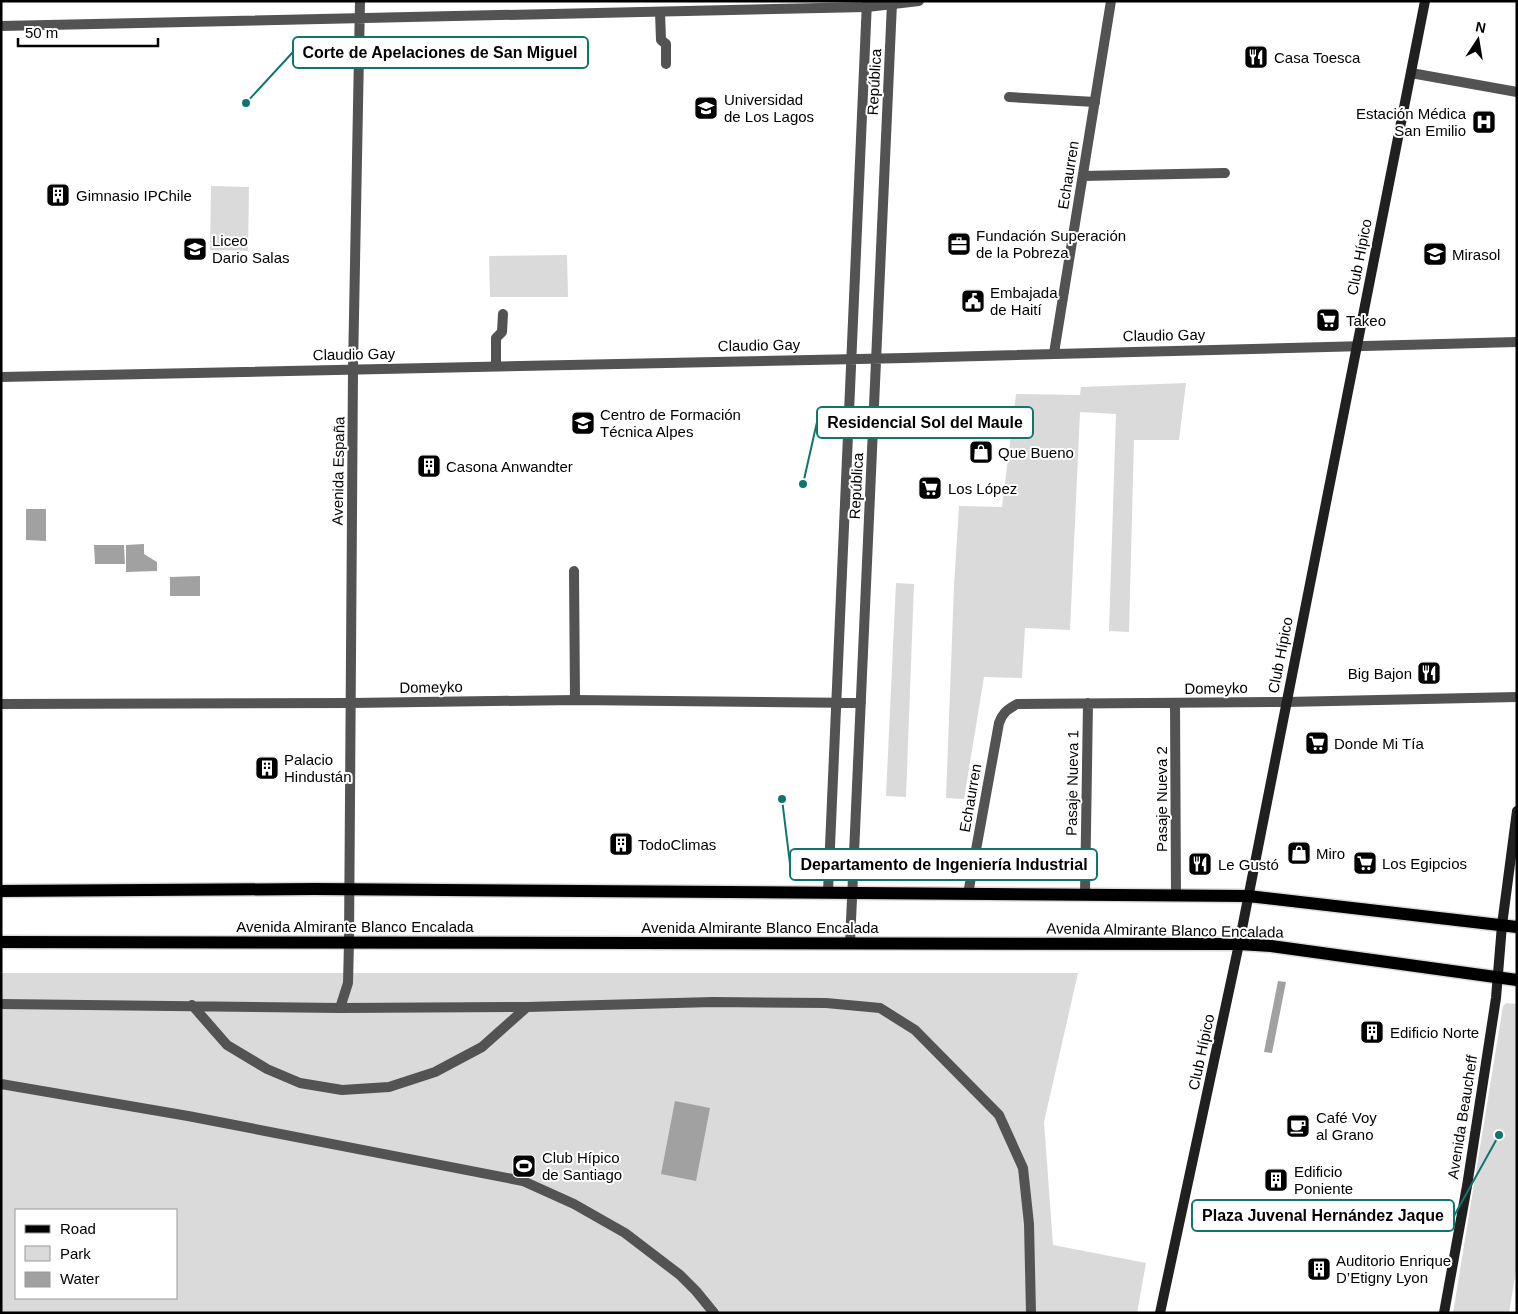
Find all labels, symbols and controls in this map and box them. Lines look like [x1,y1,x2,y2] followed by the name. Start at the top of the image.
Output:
[18,15,158,47] scale bar
[1453,15,1503,65] north arrow
[1474,18,1487,36] text: N
[25,24,58,41] text: 50 m
[293,37,588,68] callout: Corte de Apelaciones de San Miguel
[302,44,578,61] text: Corte de Apelaciones de San Miguel
[1243,44,1269,70] restaurant icon: Casa Toesca
[864,48,884,116] street label: República
[1274,49,1361,66] place label: Casa Toesca
[724,91,814,125] place label: Universidad de Los Lagos
[693,95,719,121] school or university icon: Universidad de Los Lagos
[1356,105,1467,139] place label: Estación Médica San Emilio
[1471,109,1497,135] hospital icon: Estación Médica San Emilio
[1054,139,1082,211] street label: Echaurren
[45,182,71,208] building icon: Gimnasio IPChile
[76,187,192,204] place label: Gimnasio IPChile
[1343,217,1375,297] street label: Club Hípico
[976,227,1126,261] place label: Fundación Superación de la Pobreza
[946,231,972,257] office icon: Fundación Superación de la Pobreza
[212,232,290,266] place label: Liceo Dario Salas
[182,236,208,262] school or university icon: Liceo Dario Salas
[1422,241,1448,267] school or university icon: Mirasol
[1452,246,1500,263] place label: Mirasol
[990,284,1058,318] place label: Embajada de Haití
[960,288,986,314] public building icon: Embajada de Haití
[1315,307,1341,333] supermarket icon: Takeo
[1346,312,1386,329] place label: Takeo
[1123,326,1206,344] street label: Claudio Gay
[718,336,801,354] street label: Claudio Gay
[313,345,396,363] street label: Claudio Gay
[600,406,741,440] place label: Centro de Formación Técnica Alpes
[817,407,1033,438] callout: Residencial Sol del Maule
[570,410,596,436] school or university icon: Centro de Formación Técnica Alpes
[827,414,1023,431] text: Residencial Sol del Maule
[329,416,347,526] street label: Avenida España
[968,439,994,465] shop icon: Que Bueno
[998,444,1074,461] place label: Que Bueno
[846,452,866,520] street label: República
[416,453,442,479] building icon: Casona Anwandter
[446,458,573,475] place label: Casona Anwandter
[917,475,943,501] supermarket icon: Los López
[948,480,1017,497] place label: Los López
[1264,615,1296,695] street label: Club Hípico
[1416,660,1442,686] restaurant icon: Big Bajon
[1348,665,1412,682] place label: Big Bajon
[399,678,463,696] street label: Domeyko
[1184,679,1248,697] street label: Domeyko
[1063,730,1081,836] street label: Pasaje Nueva 1
[1304,730,1330,756] supermarket icon: Donde Mi Tía
[1334,735,1424,752] place label: Donde Mi Tía
[1153,746,1170,852] street label: Pasaje Nueva 2
[284,751,352,785] place label: Palacio Hindustán
[254,755,280,781] building icon: Palacio Hindustán
[956,762,984,834] street label: Echaurren
[608,831,634,857] building icon: TodoClimas
[638,836,716,853] place label: TodoClimas
[1286,840,1312,866] shop icon: Miro
[1316,845,1345,862] place label: Miro
[790,849,1097,880] callout: Departamento de Ingeniería Industrial
[1352,850,1378,876] supermarket icon: Los Egipcios
[1187,851,1213,877] restaurant icon: Le Gustó
[1382,855,1467,872] place label: Los Egipcios
[800,856,1088,873] text: Departamento de Ingeniería Industrial
[1218,856,1279,873] place label: Le Gustó
[236,918,474,935] street label: Avenida Almirante Blanco Encalada
[641,919,879,936] street label: Avenida Almirante Blanco Encalada
[1046,919,1284,941] street label: Avenida Almirante Blanco Encalada
[1185,1012,1217,1092] street label: Club Hípico
[1359,1019,1385,1045] building icon: Edificio Norte
[1390,1024,1479,1041] place label: Edificio Norte
[1444,1053,1480,1180] street label: Avenida Beaucheff
[1316,1109,1377,1143] place label: Café Voy al Grano
[1285,1113,1311,1139] cafe icon: Café Voy al Grano
[542,1149,622,1183] place label: Club Hípico de Santiago
[511,1153,537,1179] sports icon: Club Hípico de Santiago
[1294,1163,1353,1197] place label: Edificio Poniente
[1263,1167,1289,1193] building icon: Edificio Poniente
[1192,1200,1454,1231] callout: Plaza Juvenal Hernández Jaque
[1202,1207,1444,1224] text: Plaza Juvenal Hernández Jaque
[15,1209,178,1299] legend
[60,1220,96,1237] text: Road
[60,1245,91,1262] text: Park
[1336,1252,1451,1286] place label: Auditorio Enrique D’Etigny Lyon
[1306,1256,1332,1282] building icon: Auditorio Enrique D’Etigny Lyon
[60,1270,99,1287] text: Water

